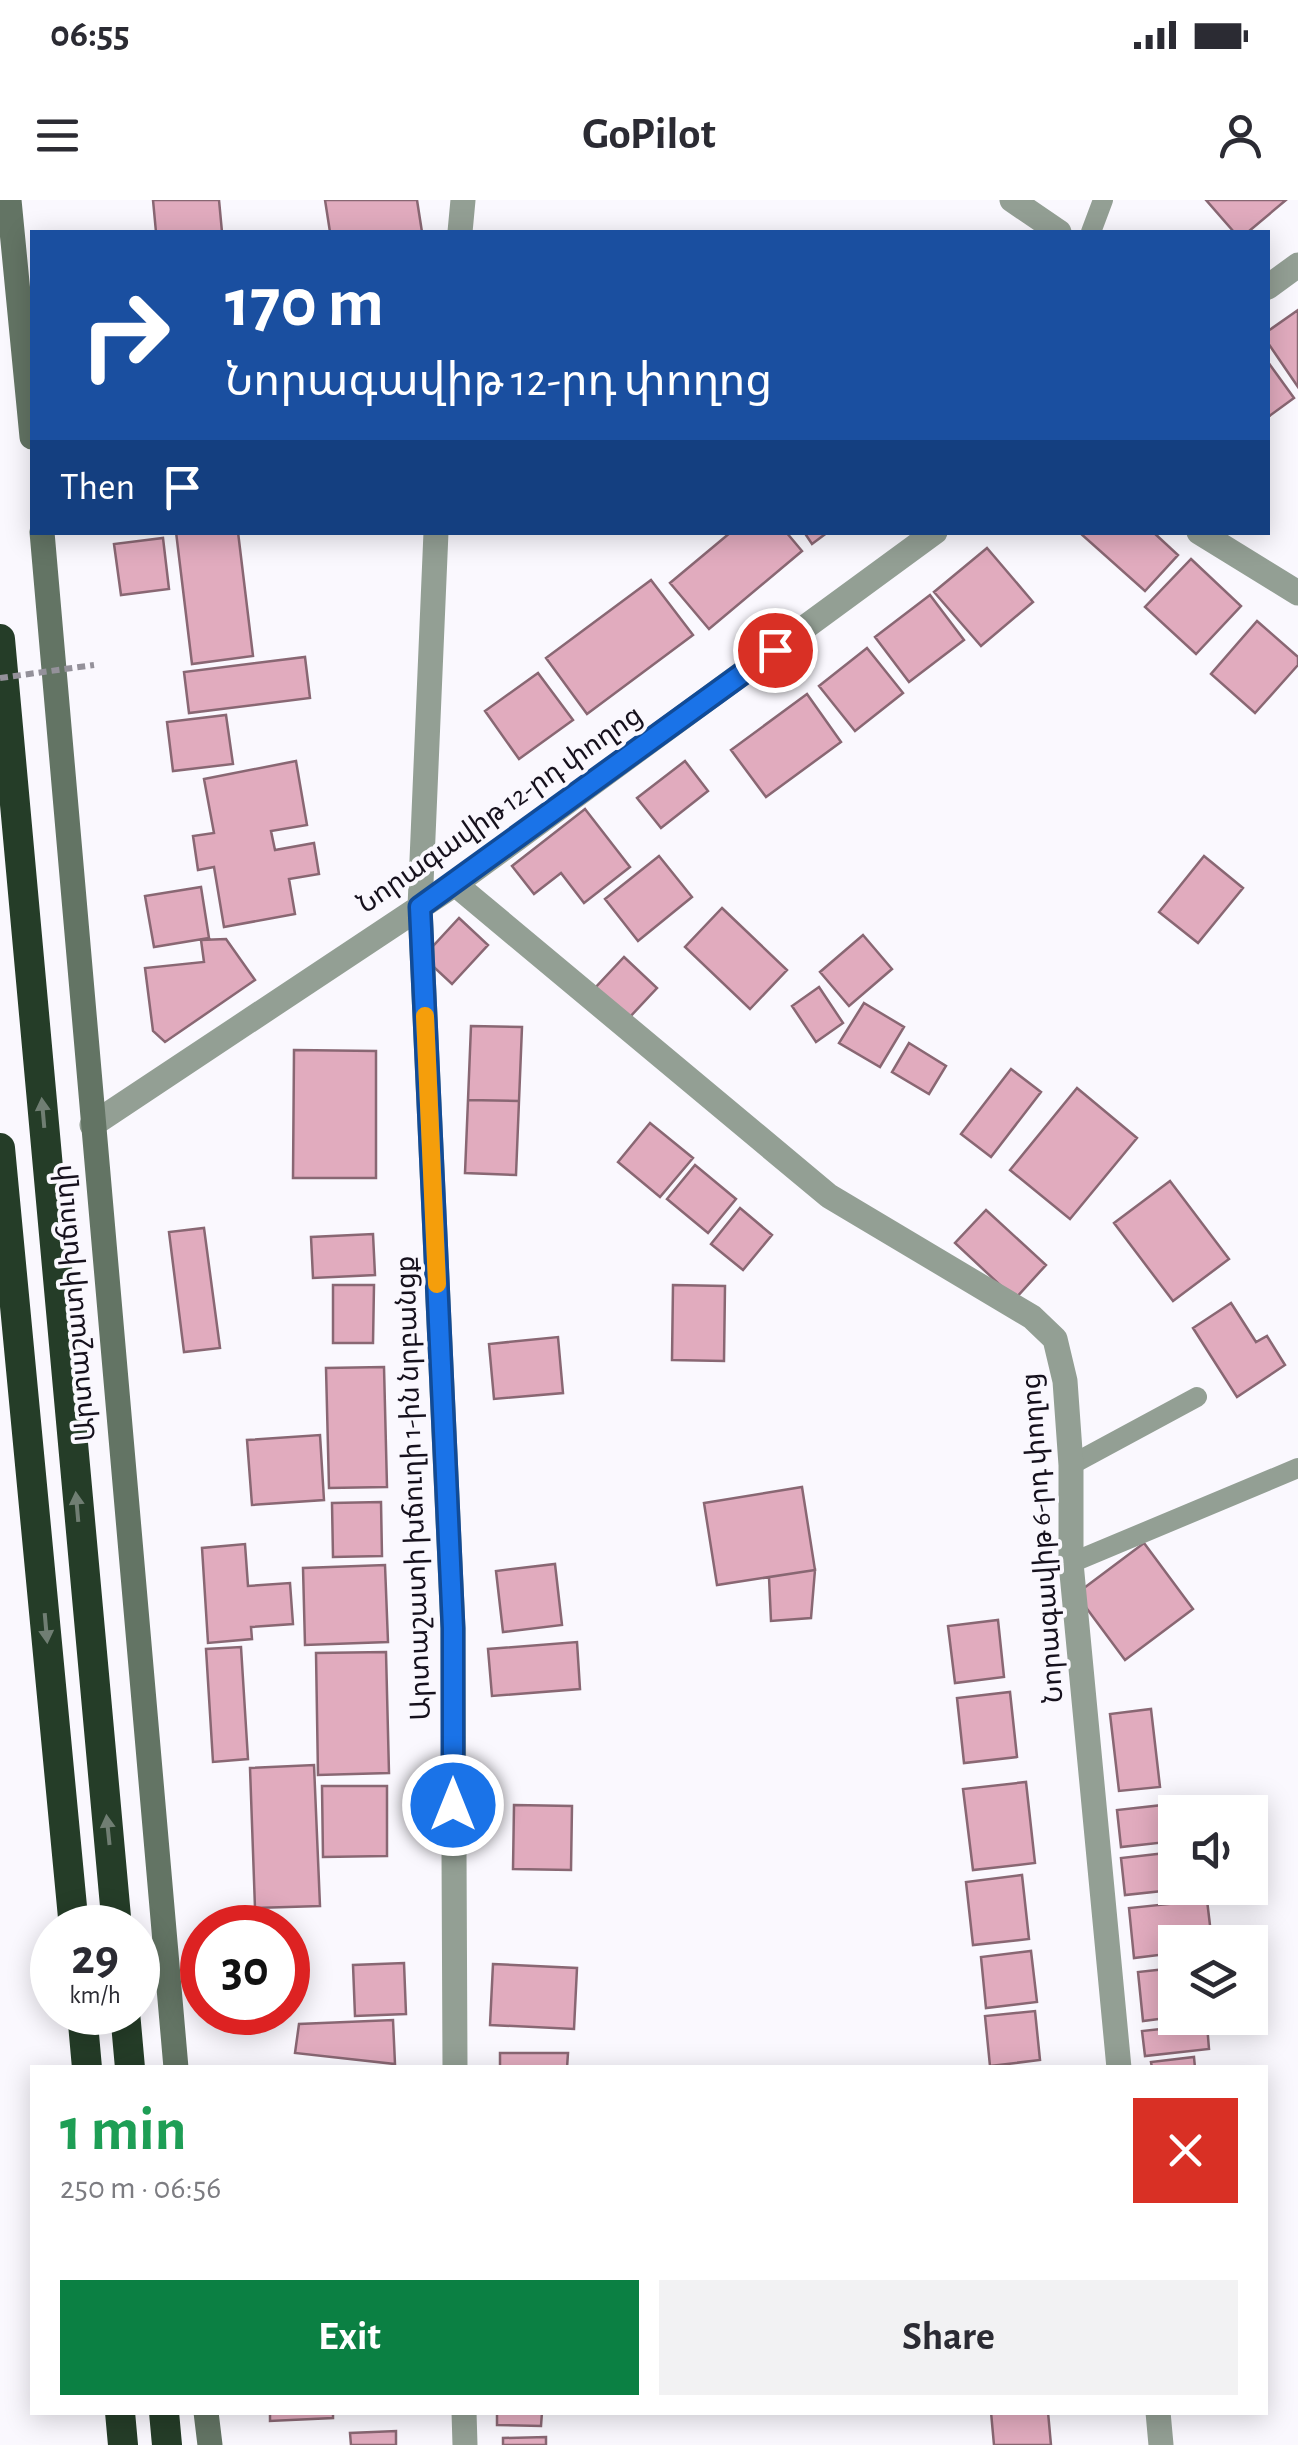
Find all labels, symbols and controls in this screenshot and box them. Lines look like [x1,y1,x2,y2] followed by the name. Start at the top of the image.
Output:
[50,16,130,54] text: 06:55
[30,108,85,163] icon: menu
[1213,108,1268,163] icon: person
[582,112,716,157] text: GoPilot
[225,269,384,339] text: 170 m
[60,270,190,400] icon: right
[225,359,772,404] text: Նորագավիթ 12-րդ փողոց
[155,460,210,515] icon: arrive
[60,469,135,507] text: Then
[733,608,818,693] pin
[748,623,803,678] icon: arrive
[353,701,648,920] street label: Նորագավիթ 12-րդ փողոց
[34,1097,50,1129] one-way arrow
[49,1163,102,1443] street label: Արտաշատի խճուղի
[392,1255,437,1721] street label: Արտաշատի խճուղի 1-ին նրբանցք
[1017,1372,1070,1704] street label: Նորագավիթ 6-րդ փողոց
[69,1490,85,1522] one-way arrow
[39,1613,55,1645] one-way arrow
[401,1753,505,1857] position arrow
[1158,1795,1268,2035] map controls
[1158,1795,1268,1905] button: sound
[99,1814,115,1846] one-way arrow
[180,1905,310,2035] speed limit sign: 30
[1158,1925,1268,2035] button: layers
[71,1933,119,1983] text: 29
[69,1983,121,2008] text: km/h
[1133,2098,1238,2203] button: close
[60,2101,186,2161] text: 1 min
[60,2172,221,2204] text: 250 m · 06:56
[60,2280,639,2395] button: Exit
[659,2280,1238,2395] button: Share

